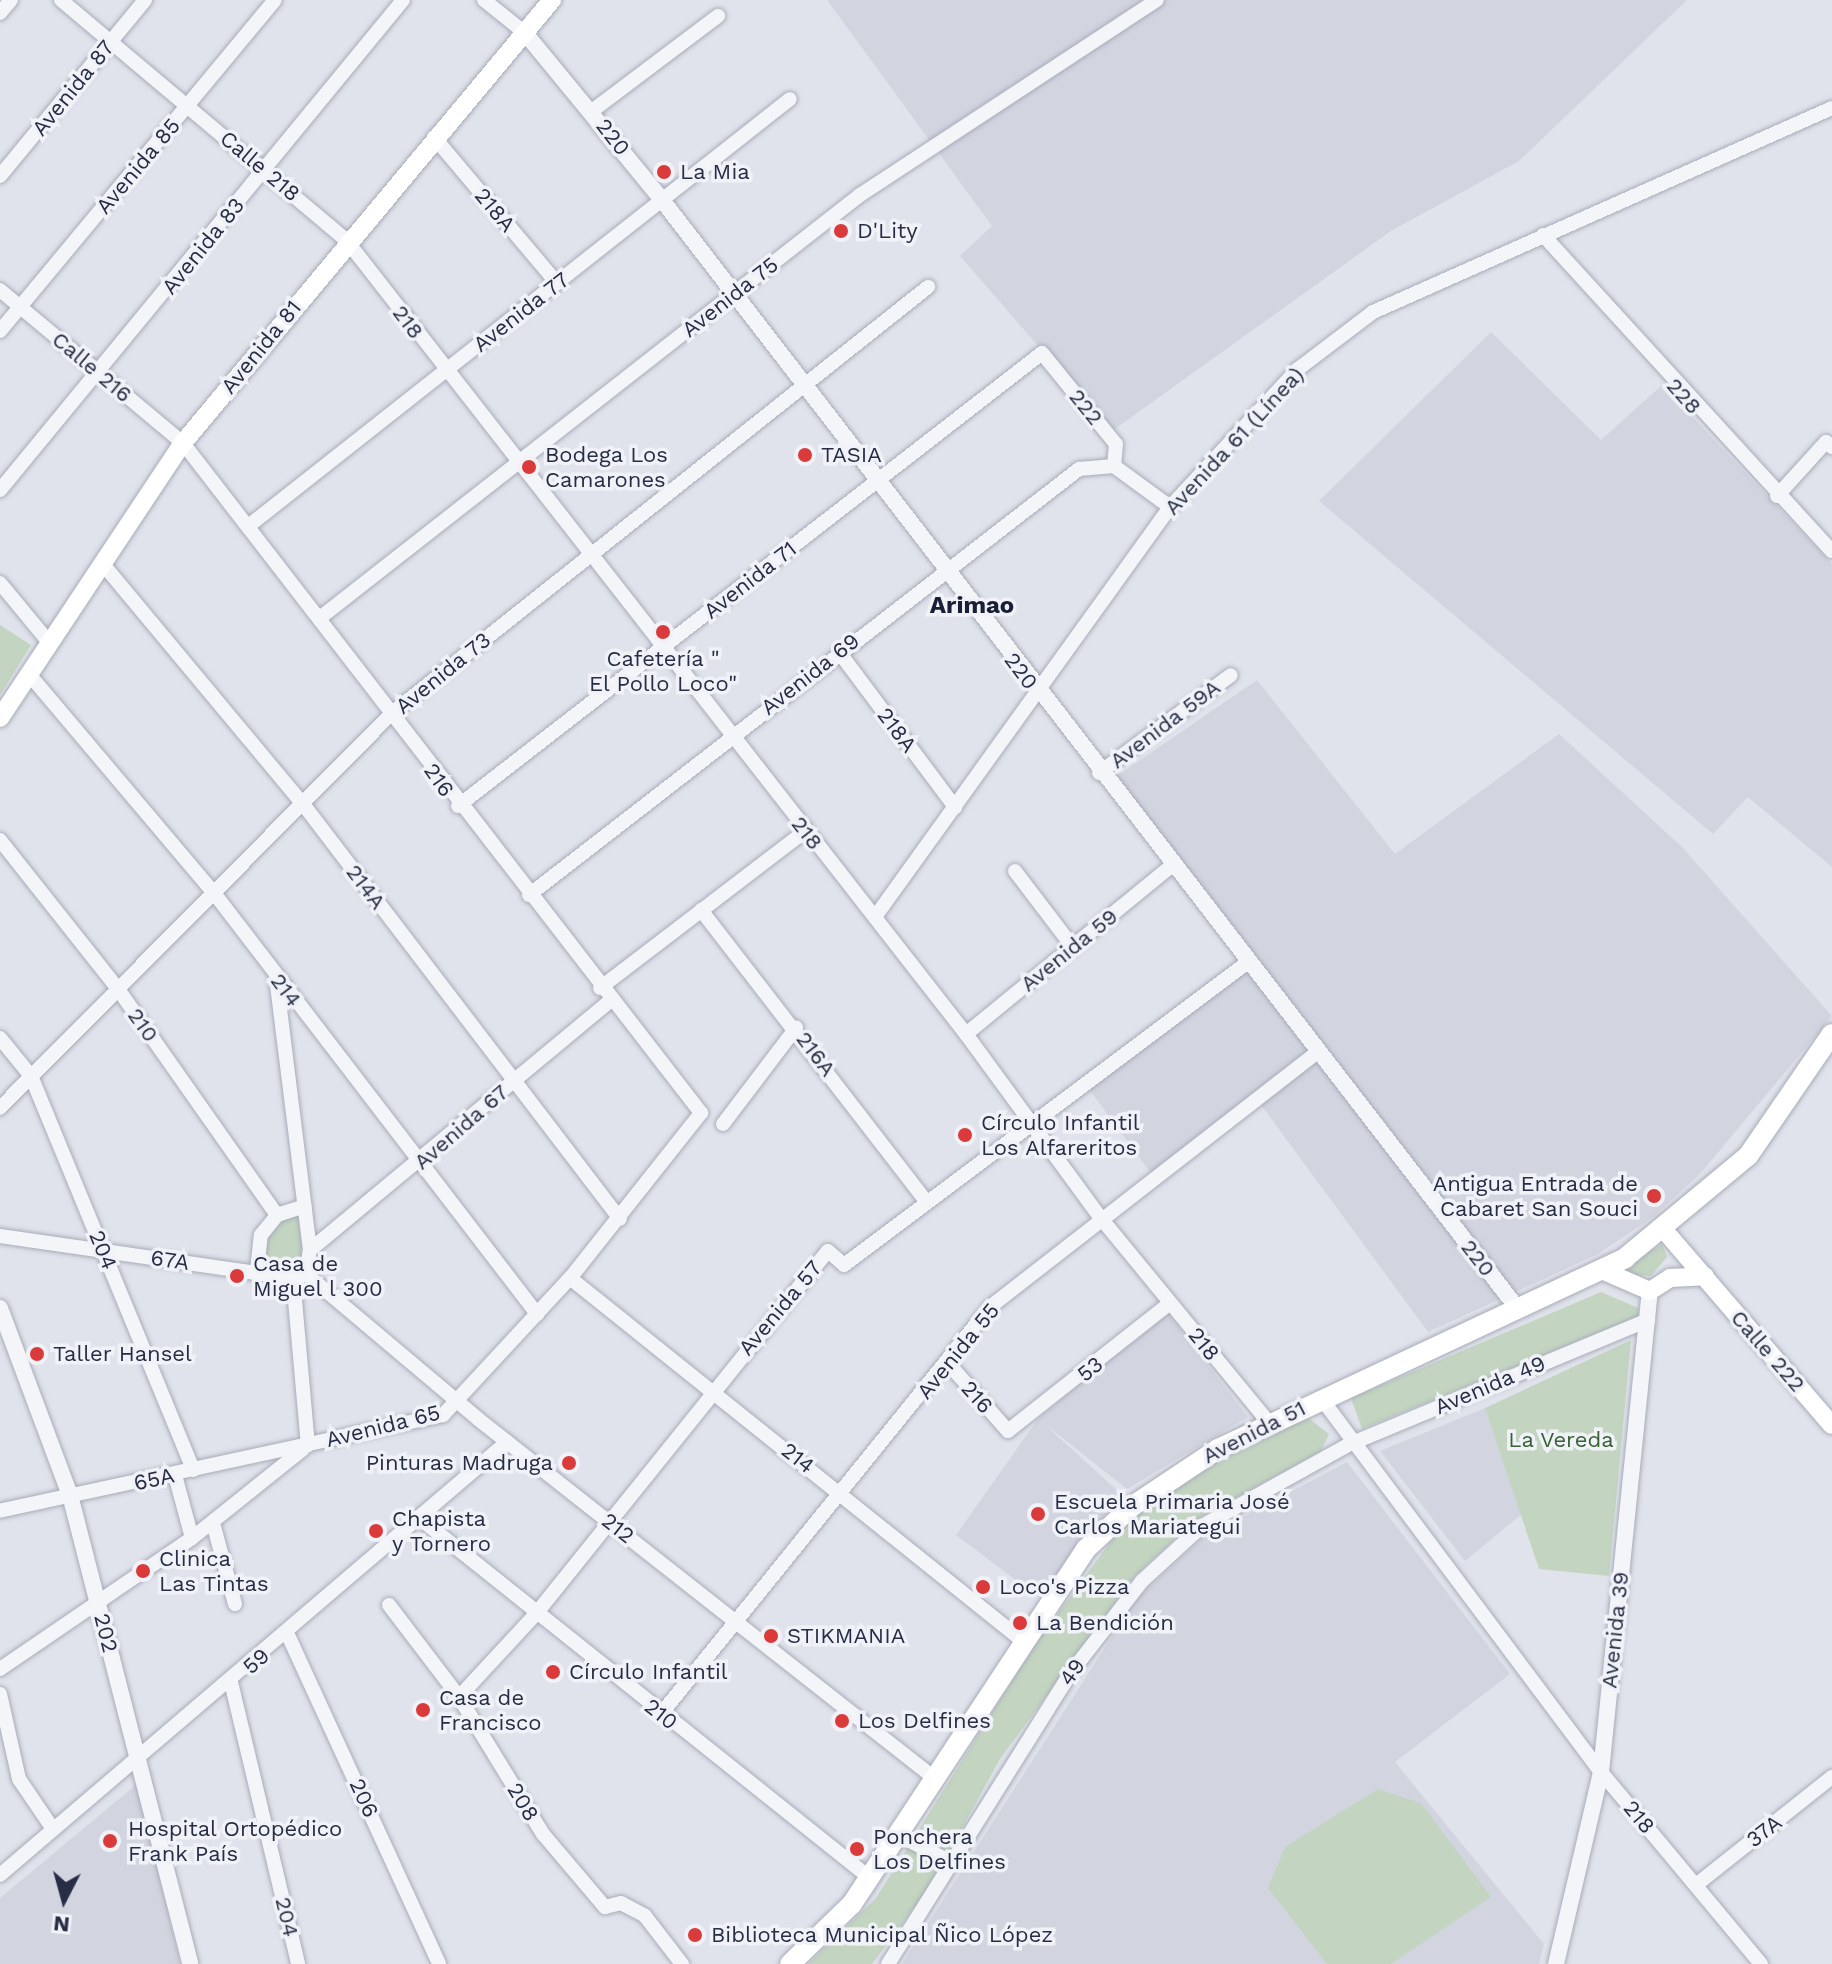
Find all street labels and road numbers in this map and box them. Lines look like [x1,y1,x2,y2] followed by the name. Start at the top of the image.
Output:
[26,35,120,141] street label: Avenida 87
[90,113,186,219] street label: Avenida 85
[590,113,636,161] street label: 220
[215,125,305,207] street label: Calle 218
[469,183,521,237] street label: 218A
[156,192,250,300] street label: Avenida 83
[676,251,784,343] street label: Avenida 75
[467,266,575,358] street label: Avenida 77
[215,295,307,399] street label: Avenida 81
[387,300,429,344] street label: 218
[47,326,137,408] street label: Calle 216
[1159,361,1309,521] street label: Avenida 61 (Línea)
[1661,373,1707,419] street label: 228
[1064,384,1108,430] street label: 222
[698,535,802,625] street label: Avenida 71
[389,626,497,720] street label: Avenida 73
[755,627,865,721] street label: Avenida 69
[999,647,1043,695] street label: 220
[1104,674,1226,774] street label: Avenida 59A
[872,702,922,758] street label: 218A
[418,758,460,802] street label: 216
[786,811,828,855] street label: 218
[341,859,391,915] street label: 214A
[1015,903,1123,997] street label: Avenida 59
[265,968,307,1012] street label: 214
[122,1003,164,1047] street label: 210
[791,1026,841,1082] street label: 216A
[408,1079,514,1175] street label: Avenida 67
[83,1227,123,1273] street label: 204
[1455,1234,1501,1282] street label: 220
[149,1244,191,1276] street label: 67A
[733,1255,827,1361] street label: Avenida 57
[911,1297,1005,1405] street label: Avenida 55
[1725,1305,1811,1397] street label: Calle 222
[1183,1322,1225,1366] street label: 218
[1430,1350,1550,1420] street label: Avenida 49
[1072,1351,1108,1387] street label: 53
[956,1375,998,1419] street label: 216
[1198,1395,1310,1469] street label: Avenida 51
[323,1399,443,1453] street label: Avenida 65
[776,1437,820,1479] street label: 214
[131,1462,177,1496] street label: 65A
[596,1507,640,1549] street label: 212
[1596,1570,1634,1690] street label: Avenida 39
[88,1611,124,1655] street label: 202
[237,1642,275,1680] street label: 59
[1053,1653,1091,1691] street label: 49
[639,1693,683,1735] street label: 210
[344,1774,384,1822] street label: 206
[501,1778,545,1826] street label: 208
[1618,1795,1660,1839] street label: 218
[1741,1809,1787,1853] street label: 37A
[270,1895,304,1939] street label: 204

